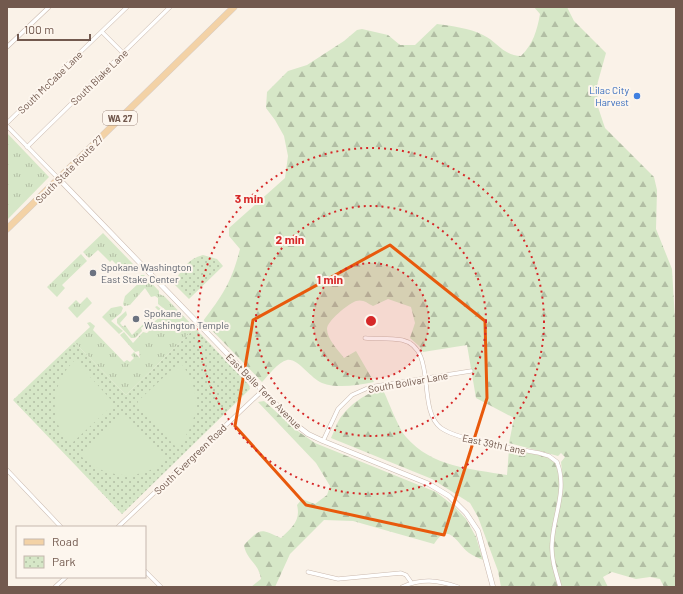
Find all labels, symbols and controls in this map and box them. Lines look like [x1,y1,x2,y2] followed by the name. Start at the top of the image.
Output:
[18,16,90,42] scale bar
[24,22,54,36] text: 100 m
[68,47,130,107] street label: South Blake Lane
[15,48,85,116] street label: South McCabe Lane
[589,84,629,108] place label: Lilac City Harvest
[632,91,642,101] marker: Lilac City Harvest
[103,111,137,125] road number: WA 27
[33,132,106,205] street label: South State Route 27
[235,191,263,205] text: 3 min
[276,232,304,246] text: 2 min
[101,261,192,285] place label: Spokane Washington East Stake Center
[88,268,98,278] marker: Spokane Washington East Stake Center
[317,272,343,286] text: 1 min
[144,307,229,331] place label: Spokane Washington Temple
[131,314,141,324] marker: Spokane Washington Temple
[364,314,378,328] centre of rings
[224,351,304,431] street label: East Belle Terre Avenue
[367,369,449,395] street label: South Bolivar Lane
[151,421,229,497] street label: South Evergreen Road
[461,431,527,457] street label: East 39th Lane
[16,526,146,578] legend
[52,534,79,548] text: Road
[52,554,76,568] text: Park

